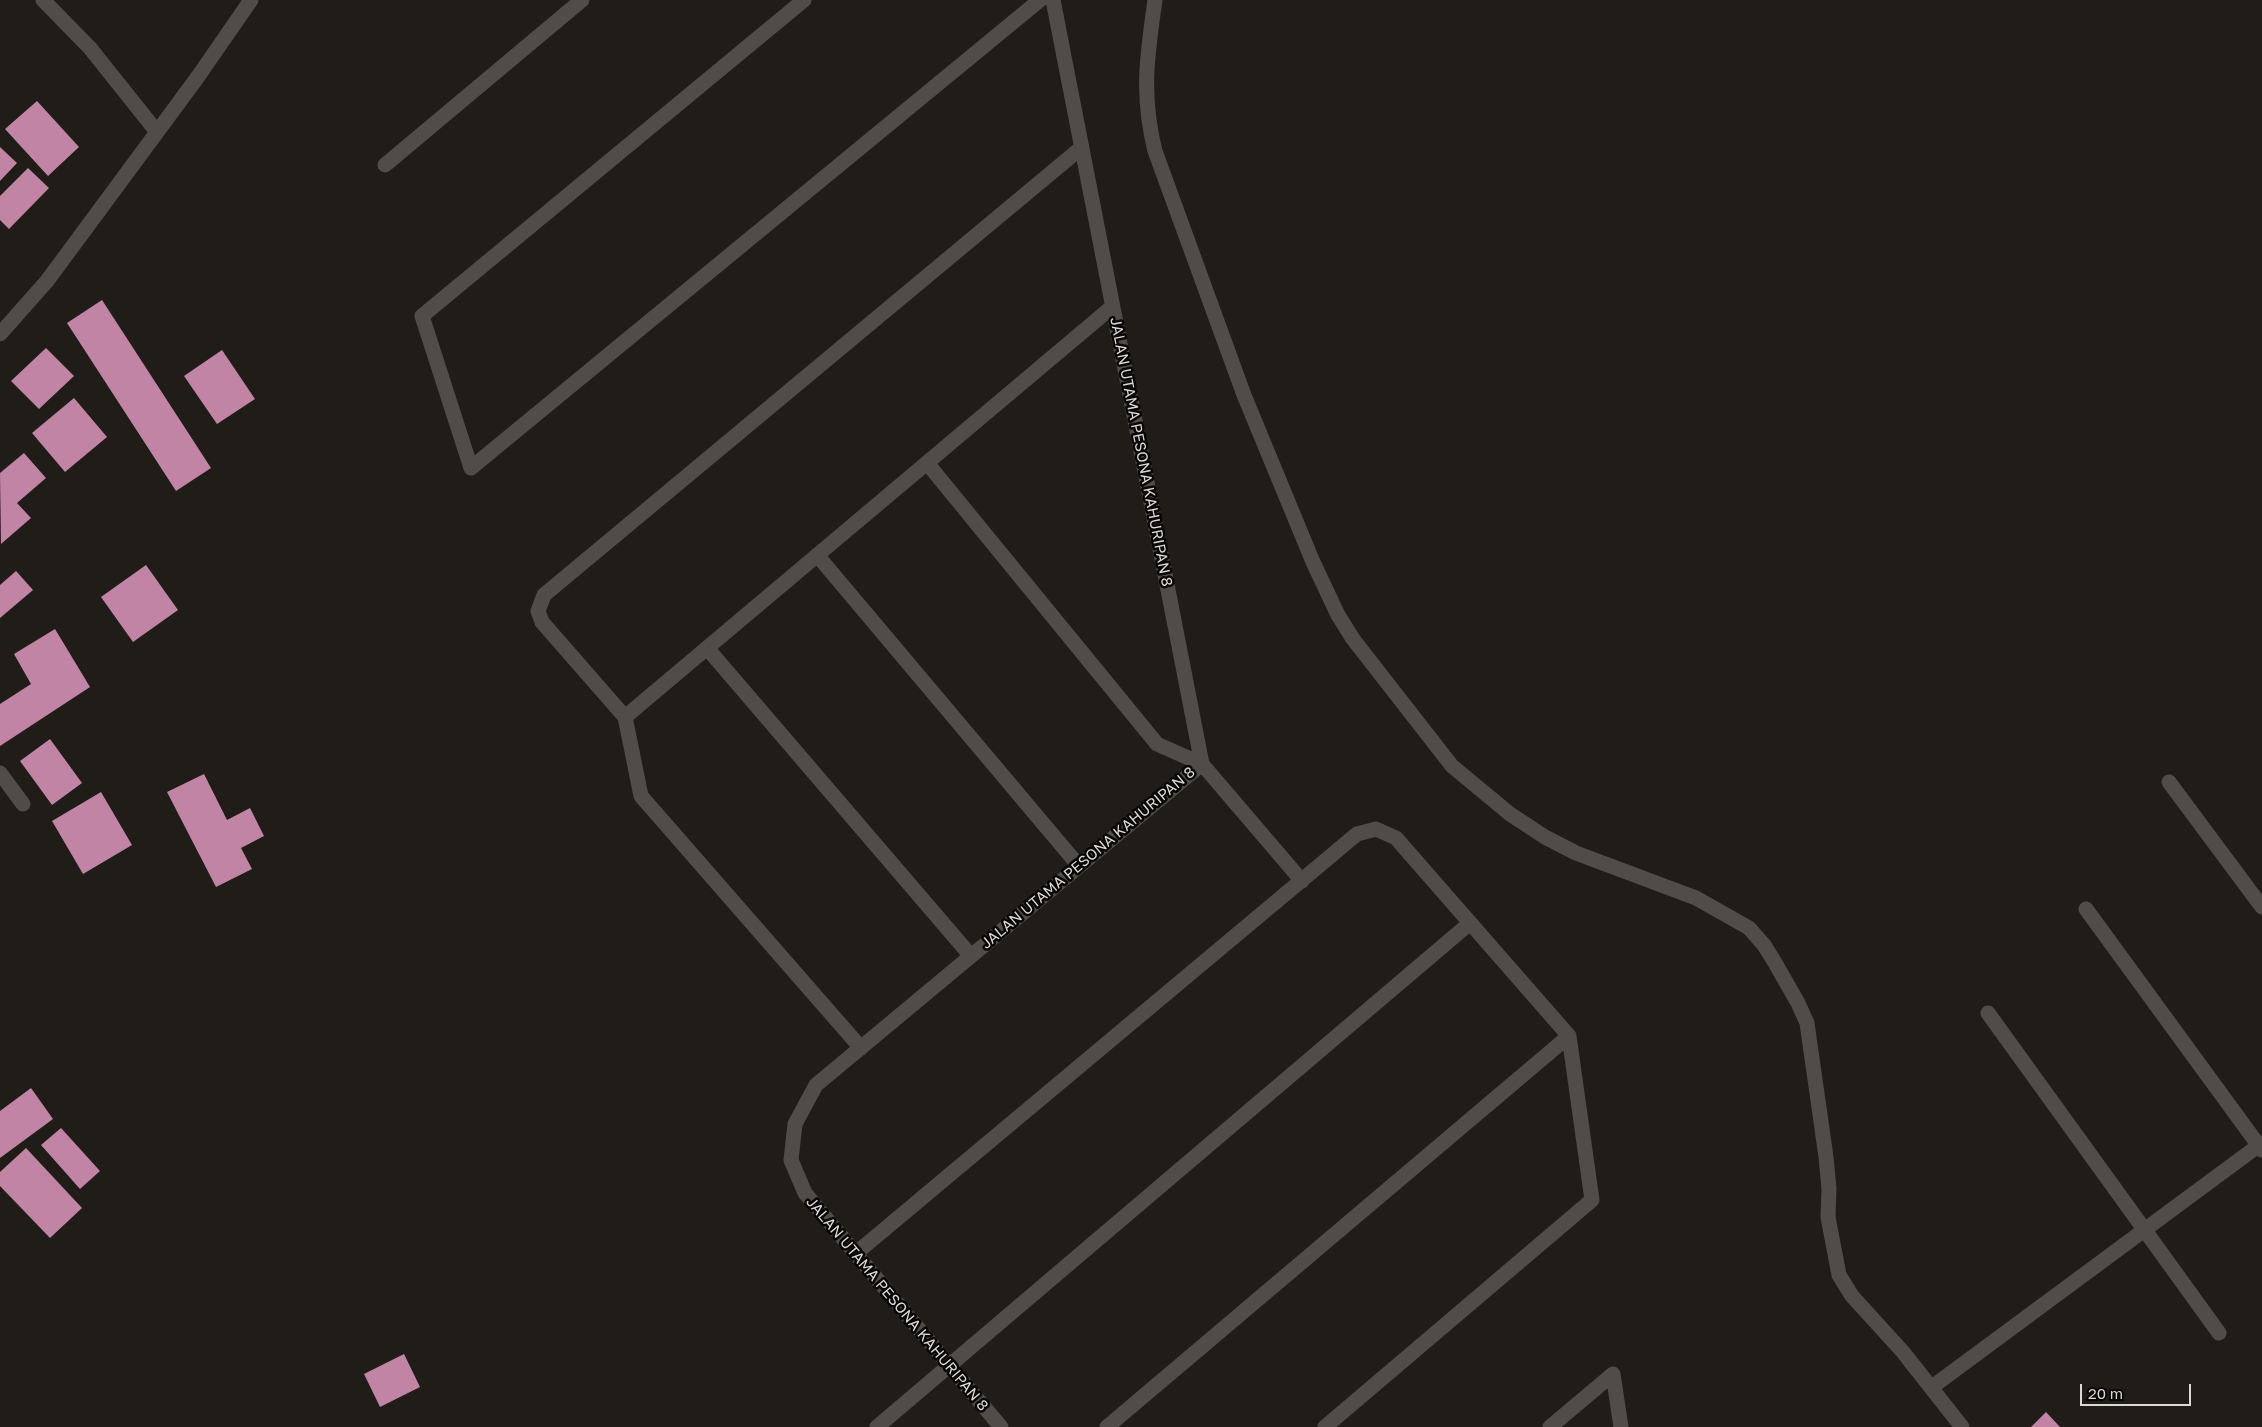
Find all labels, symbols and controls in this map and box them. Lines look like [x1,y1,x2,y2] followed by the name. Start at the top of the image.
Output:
[1106,316,1176,588] street label: JALAN UTAMA PESONA KAHURIPAN 8
[977,763,1199,953] street label: JALAN UTAMA PESONA KAHURIPAN 8
[802,1193,992,1415] street label: JALAN UTAMA PESONA KAHURIPAN 8
[2082,1374,2193,1406] scale bar
[2088,1384,2123,1402] text: 20 m

